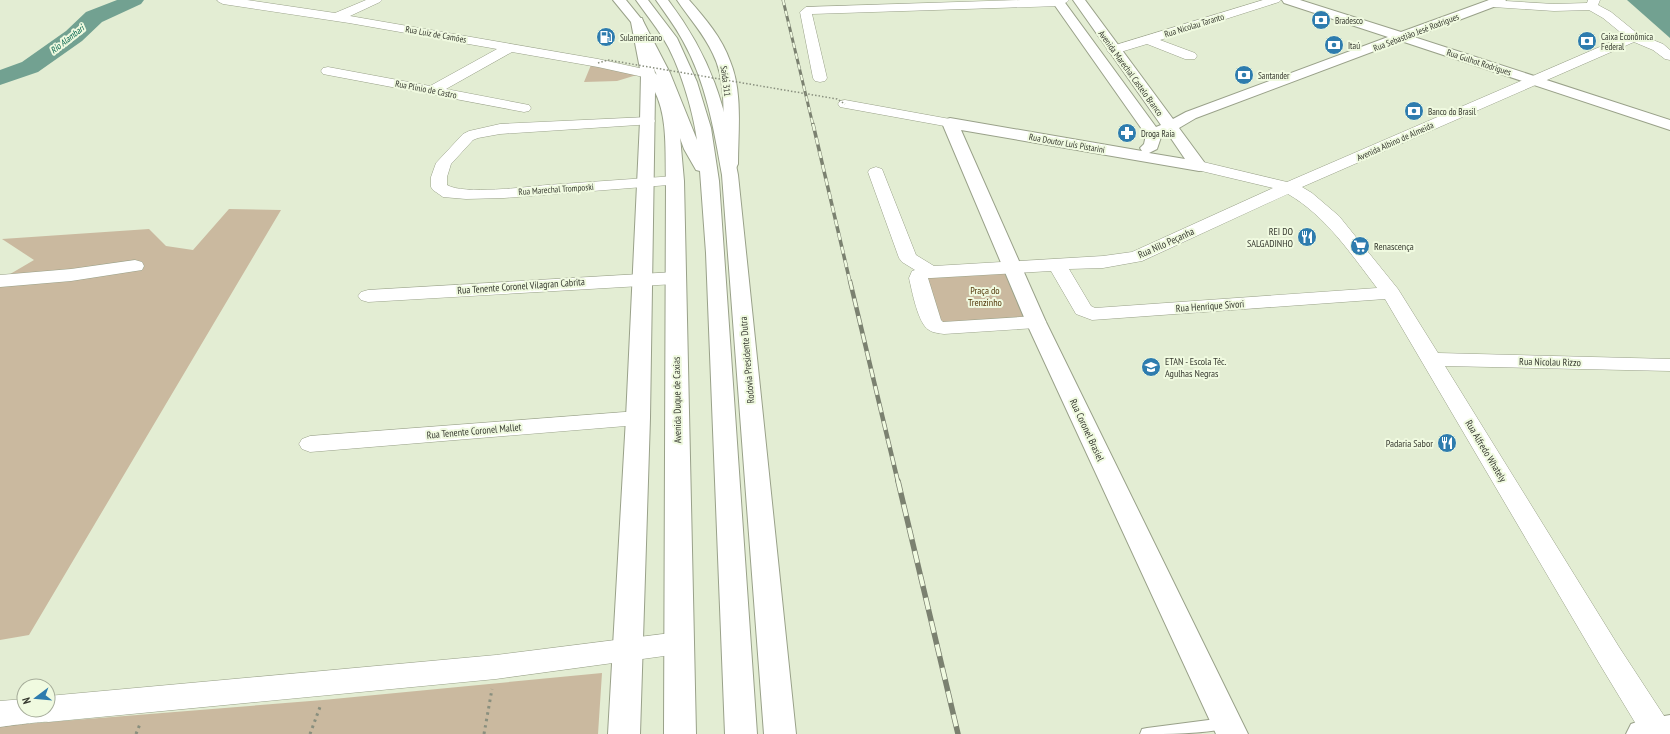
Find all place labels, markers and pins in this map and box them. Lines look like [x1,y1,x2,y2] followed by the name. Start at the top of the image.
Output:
[1310,9,1332,31] bank icon: Bradesco
[1335,15,1363,26] place label: Bradesco
[595,26,617,48] fuel station icon: Sulamericano
[1576,30,1598,52] bank icon: Caixa Econômica Federal
[1601,31,1653,52] place label: Caixa Econômica Federal
[620,32,662,43] place label: Sulamericano
[1323,34,1345,56] bank icon: Itaú
[1348,40,1360,51] place label: Itaú
[1233,64,1255,86] bank icon: Santander
[1258,70,1290,81] place label: Santander
[1403,100,1425,122] bank icon: Banco do Brasil
[1428,106,1477,117] place label: Banco do Brasil
[1116,122,1138,144] pharmacy icon: Droga Raia
[1141,128,1175,139] place label: Droga Raia
[1247,225,1294,250] place label: REI DO SALGADINHO
[1296,226,1318,248] restaurant icon: REI DO SALGADINHO
[1349,235,1371,257] supermarket icon: Renascença
[1374,240,1414,253] place label: Renascença
[1165,355,1226,380] place label: ETAN - Escola Téc. Agulhas Negras
[1140,356,1162,378] school or university icon: ETAN - Escola Téc. Agulhas Negras
[1436,432,1458,454] restaurant icon: Padaria Sabor
[1386,437,1433,450] place label: Padaria Sabor

